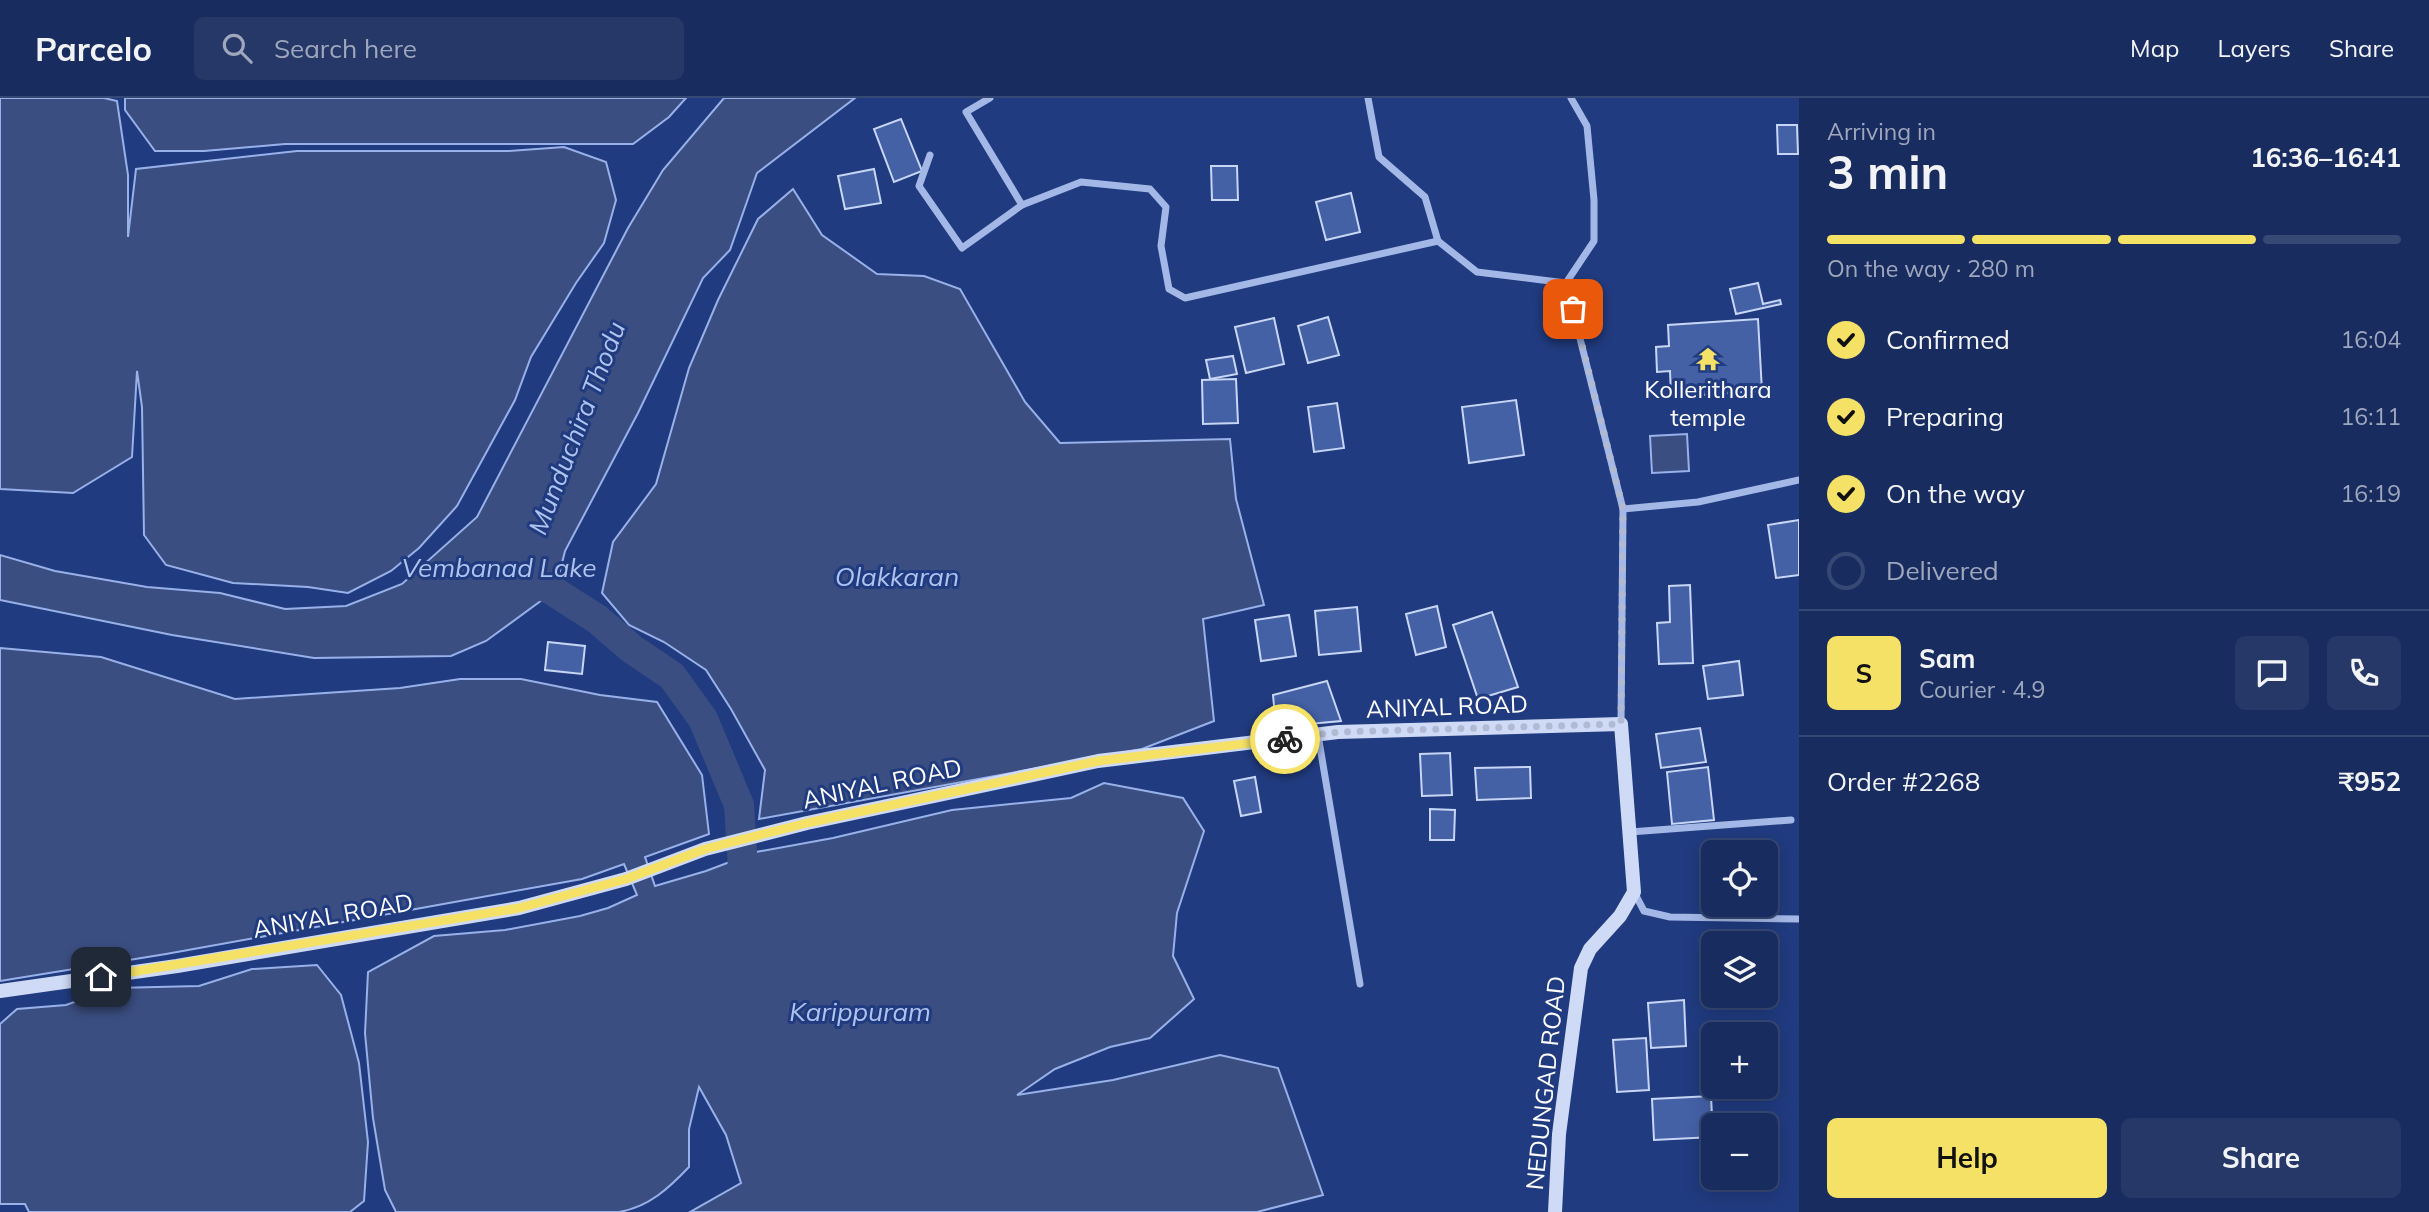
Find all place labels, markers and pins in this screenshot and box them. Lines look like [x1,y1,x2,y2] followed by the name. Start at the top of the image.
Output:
[1543,279,1603,339] pin
[1694,345,1722,373] temple icon: Kollerithara temple
[1644,374,1772,432] place label: Kollerithara temple
[71,947,131,1007] pin

